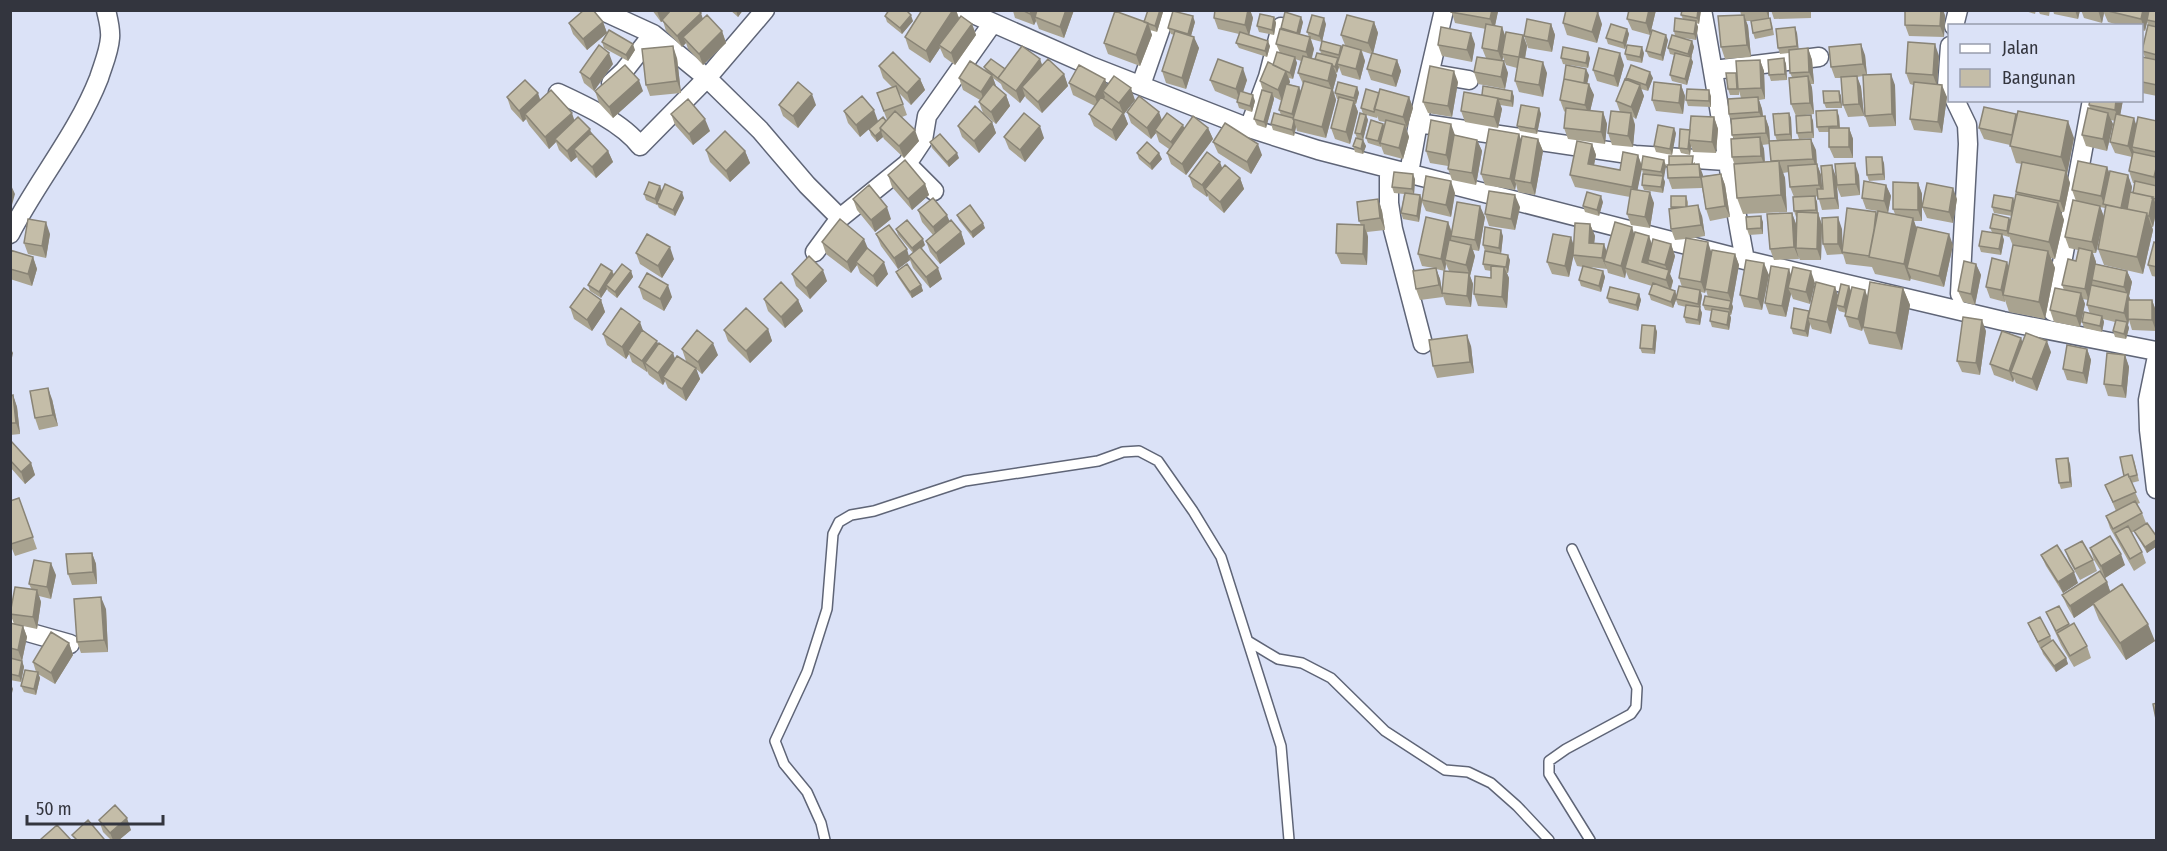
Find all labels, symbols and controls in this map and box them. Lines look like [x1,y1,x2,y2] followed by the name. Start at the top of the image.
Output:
[1948,24,2143,102] legend
[2002,37,2039,59] text: Jalan
[2002,67,2076,89] text: Bangunan
[27,788,164,826] scale bar
[36,798,72,820] text: 50 m

